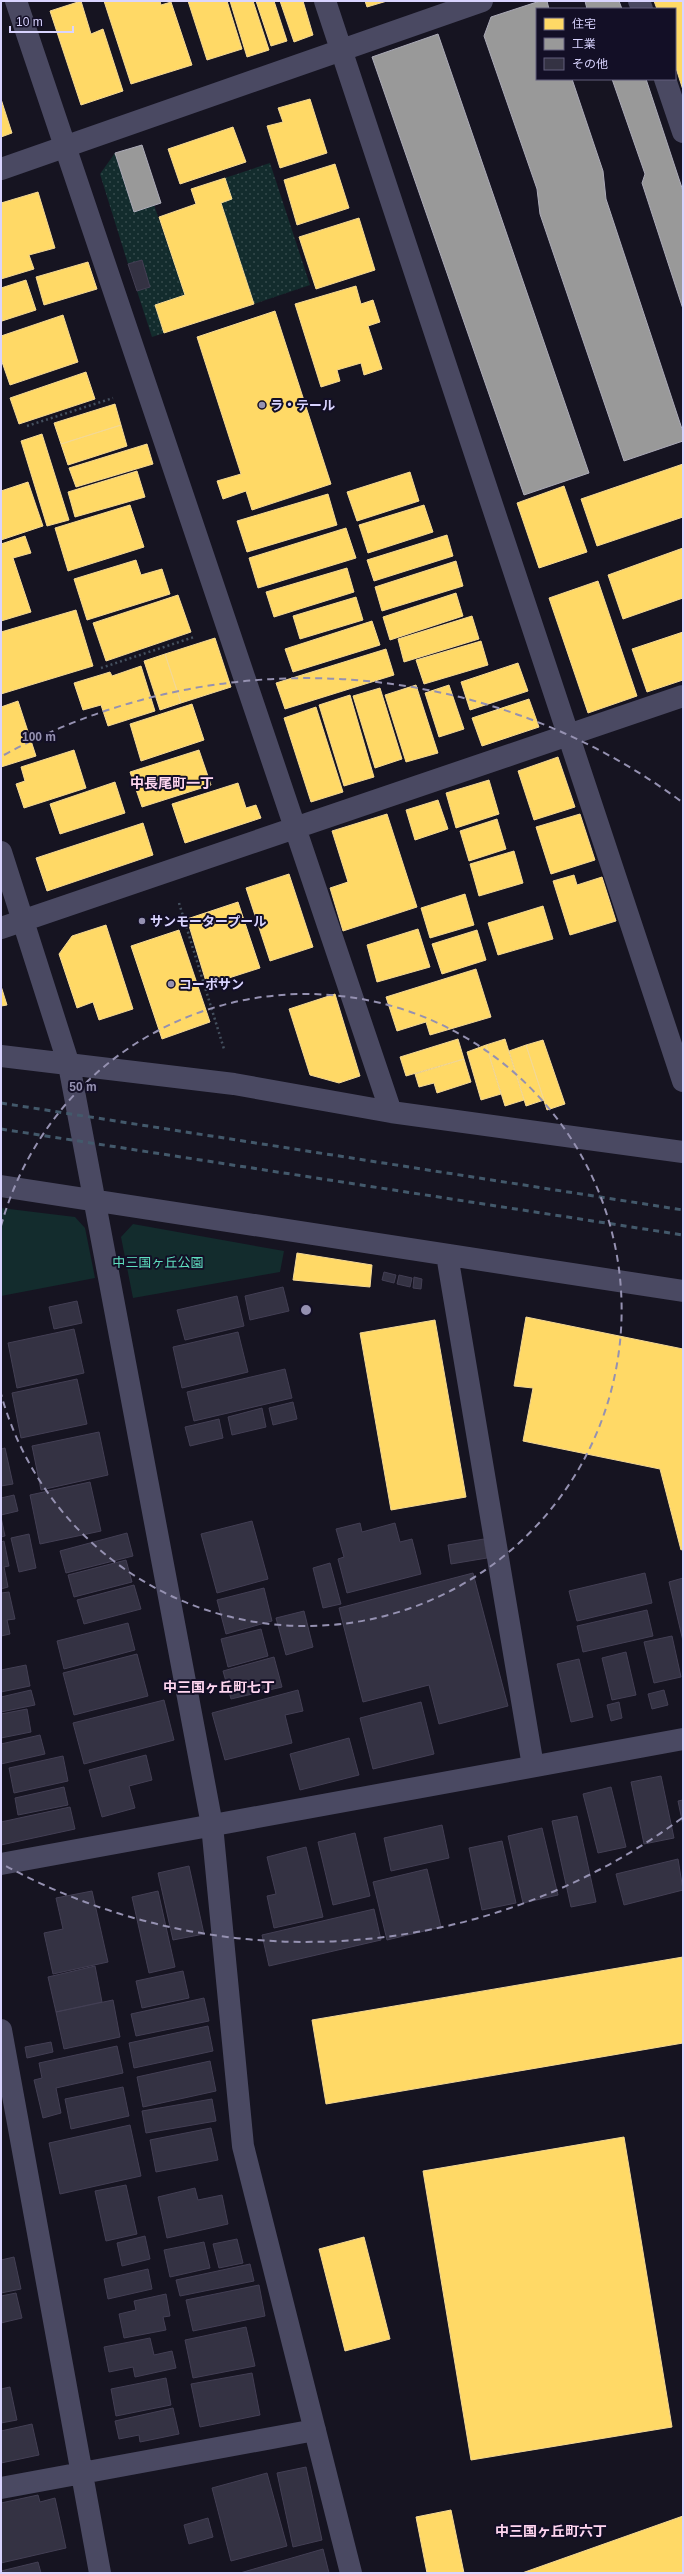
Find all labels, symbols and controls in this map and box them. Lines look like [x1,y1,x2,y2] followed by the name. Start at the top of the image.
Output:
[10,8,73,34] scale bar
[536,8,676,80] legend
[16,15,43,29] text: 10 m
[572,17,596,31] text: 住宅
[572,37,596,51] text: 工業
[572,57,608,71] text: その他
[270,398,335,413] place label: ラ・テール
[257,400,267,410] marker: ラ・テール
[22,730,56,744] text: 100 m
[130,775,214,791] district label: 中長尾町一丁
[150,914,266,929] place label: サンモータープール
[137,916,147,926] marker: サンモータープール
[179,977,244,992] place label: コーポサン
[166,979,176,989] marker: コーポサン
[69,1080,97,1094] text: 50 m
[112,1255,204,1270] park label: 中三国ヶ丘公園
[299,1303,313,1317] centre of rings
[163,1679,275,1695] district label: 中三国ヶ丘町七丁
[495,2523,607,2539] district label: 中三国ヶ丘町六丁

